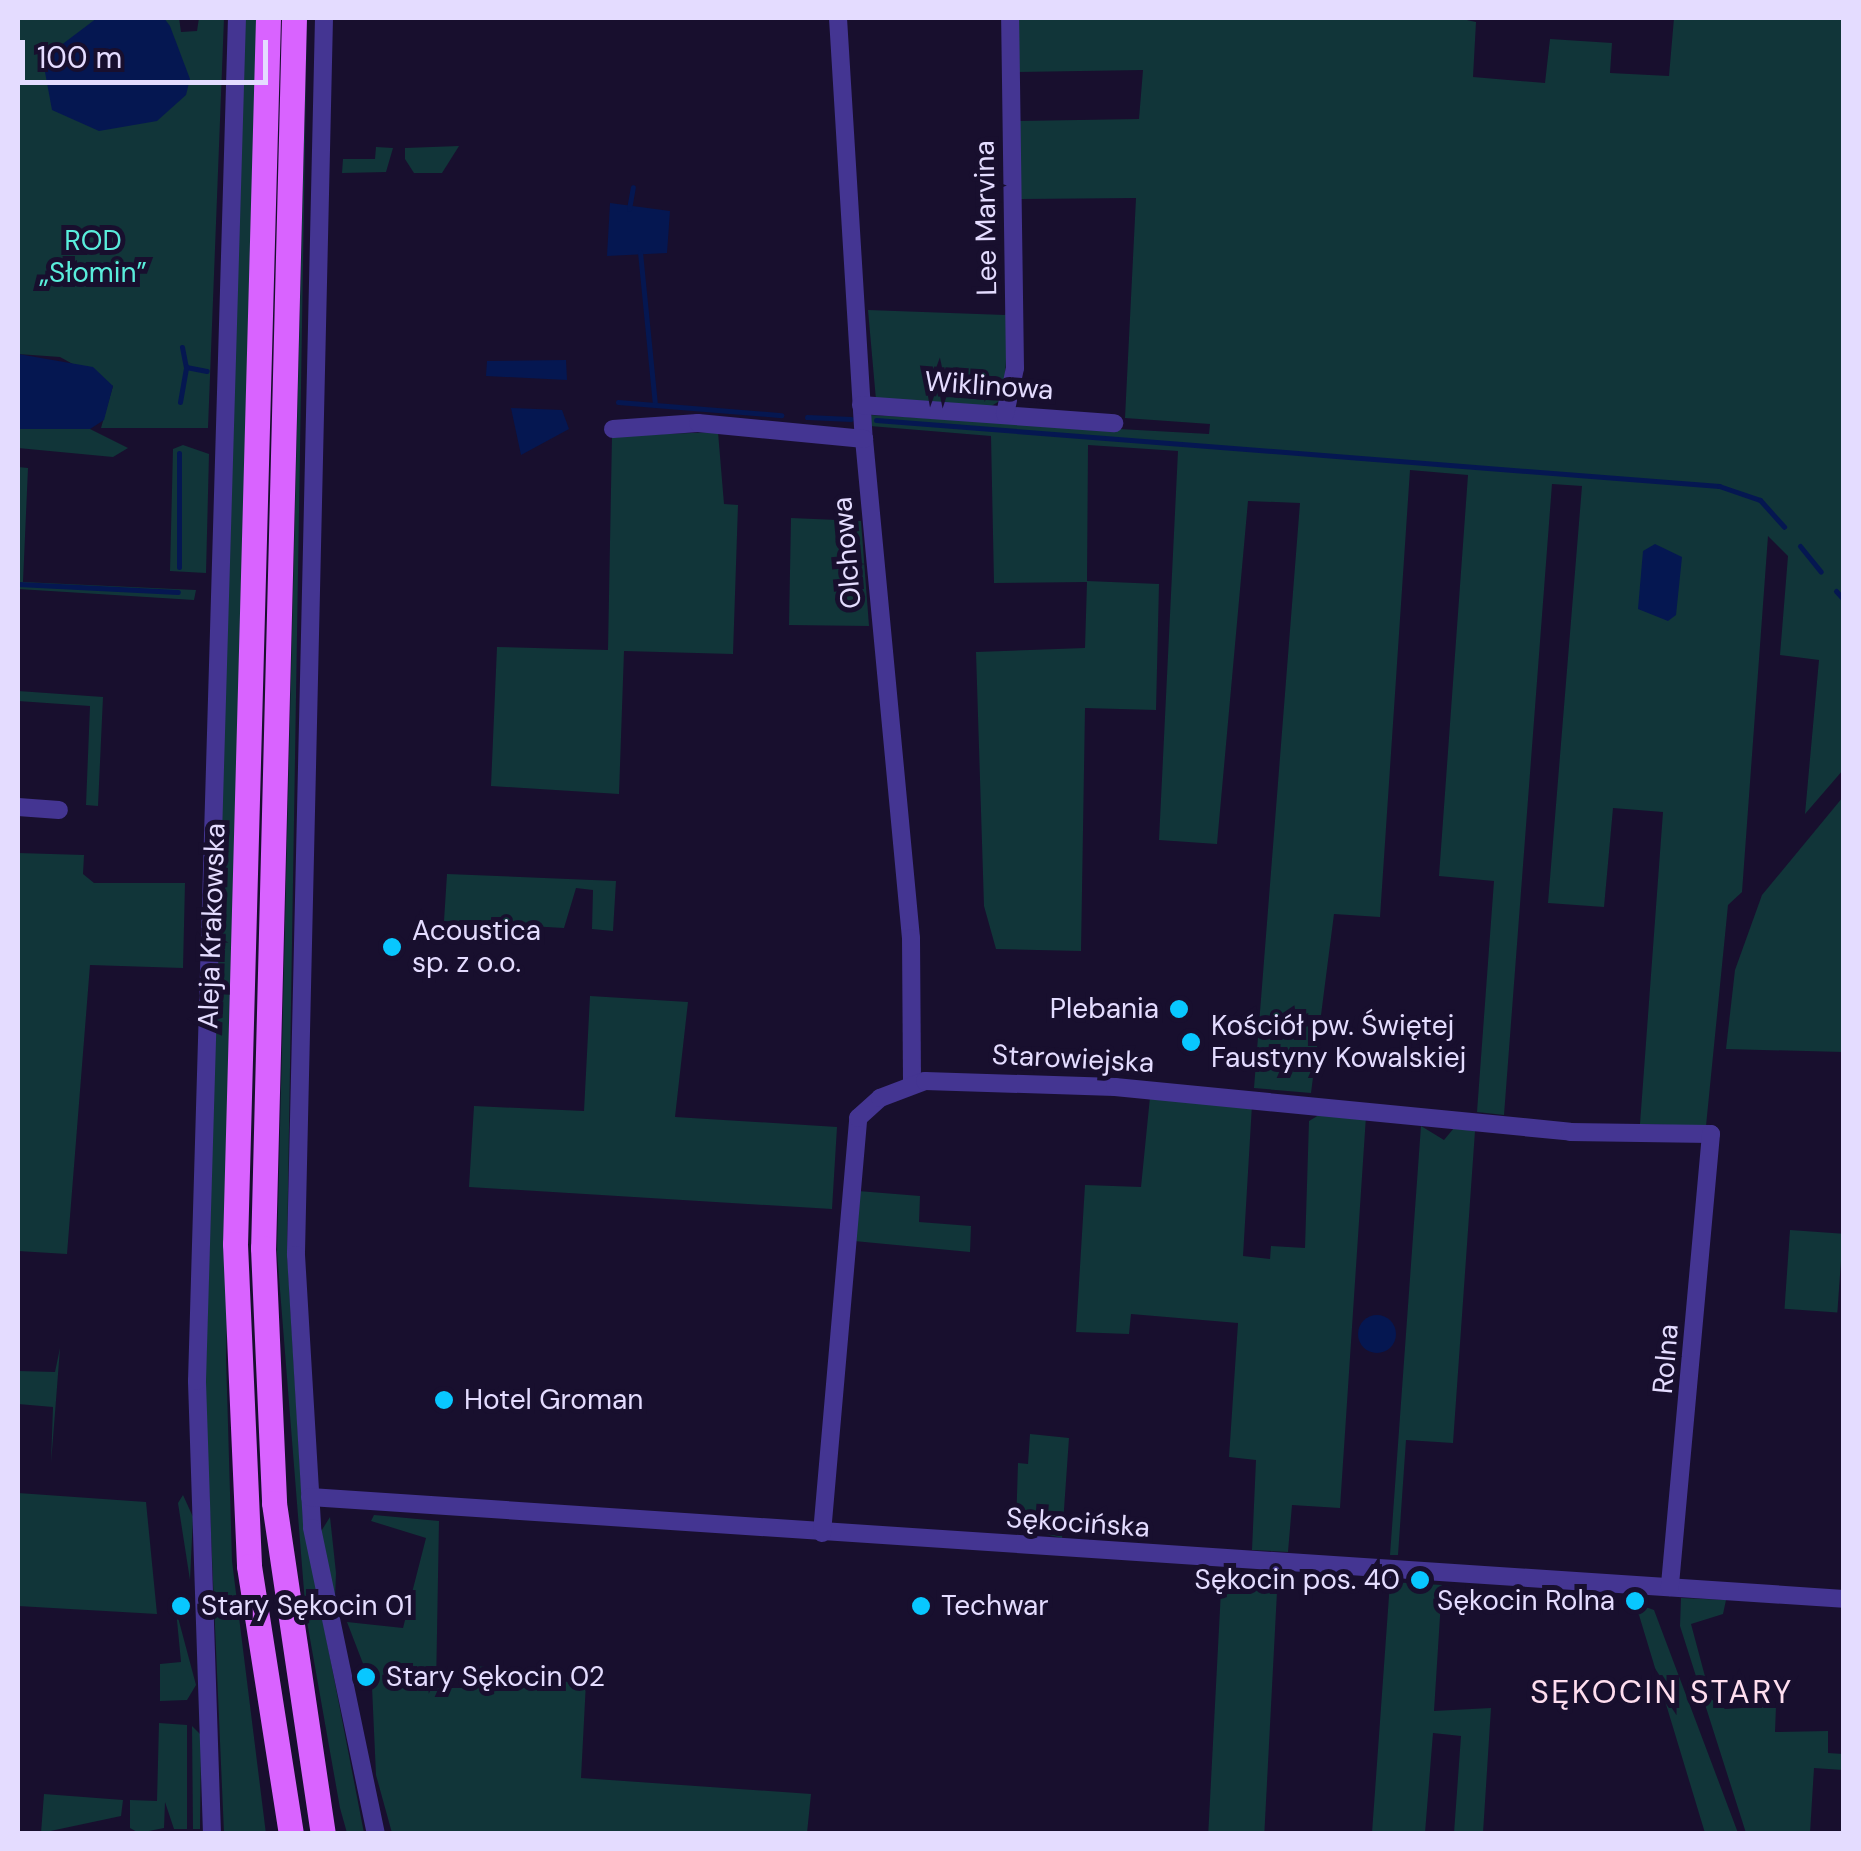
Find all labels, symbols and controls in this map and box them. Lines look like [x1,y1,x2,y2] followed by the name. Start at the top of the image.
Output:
[25,20,272,82] scale bar
[37,38,122,77] text: 100 m
[968,140,1004,296] street label: Lee Marvina
[39,224,147,290] park label: ROD „Słomin”
[923,365,1055,407] street label: Wiklinowa
[825,496,869,610] street label: Olchowa
[192,822,232,1030] street label: Aleja Krakowska
[412,914,541,980] place label: Acoustica sp. z o.o.
[381,936,403,958] marker: Acoustica sp. z o.o.
[1050,992,1159,1026] place label: Plebania
[1168,998,1190,1020] marker: Plebania
[1211,1009,1466,1075] place label: Kościół pw. Świętej Faustyny Kowalskiej
[1180,1031,1202,1053] marker: Kościół pw. Świętej Faustyny Kowalskiej
[991,1038,1155,1080] street label: Starowiejska
[1646,1323,1686,1395] street label: Rolna
[464,1383,643,1417] place label: Hotel Groman
[433,1389,455,1411] marker: Hotel Groman
[1005,1501,1151,1545] street label: Sękocińska
[1195,1563,1400,1597] place label: Sękocin pos. 40
[1409,1569,1431,1591] marker: Sękocin pos. 40
[1437,1584,1615,1618] place label: Sękocin Rolna
[201,1589,413,1623] place label: Stary Sękocin 01
[941,1589,1049,1623] place label: Techwar
[1624,1590,1646,1612] marker: Sękocin Rolna
[170,1595,192,1617] marker: Stary Sękocin 01
[910,1595,932,1617] marker: Techwar
[386,1660,605,1694] place label: Stary Sękocin 02
[355,1666,377,1688] marker: Stary Sękocin 02
[1530,1673,1794,1711] district label: SĘKOCIN STARY

